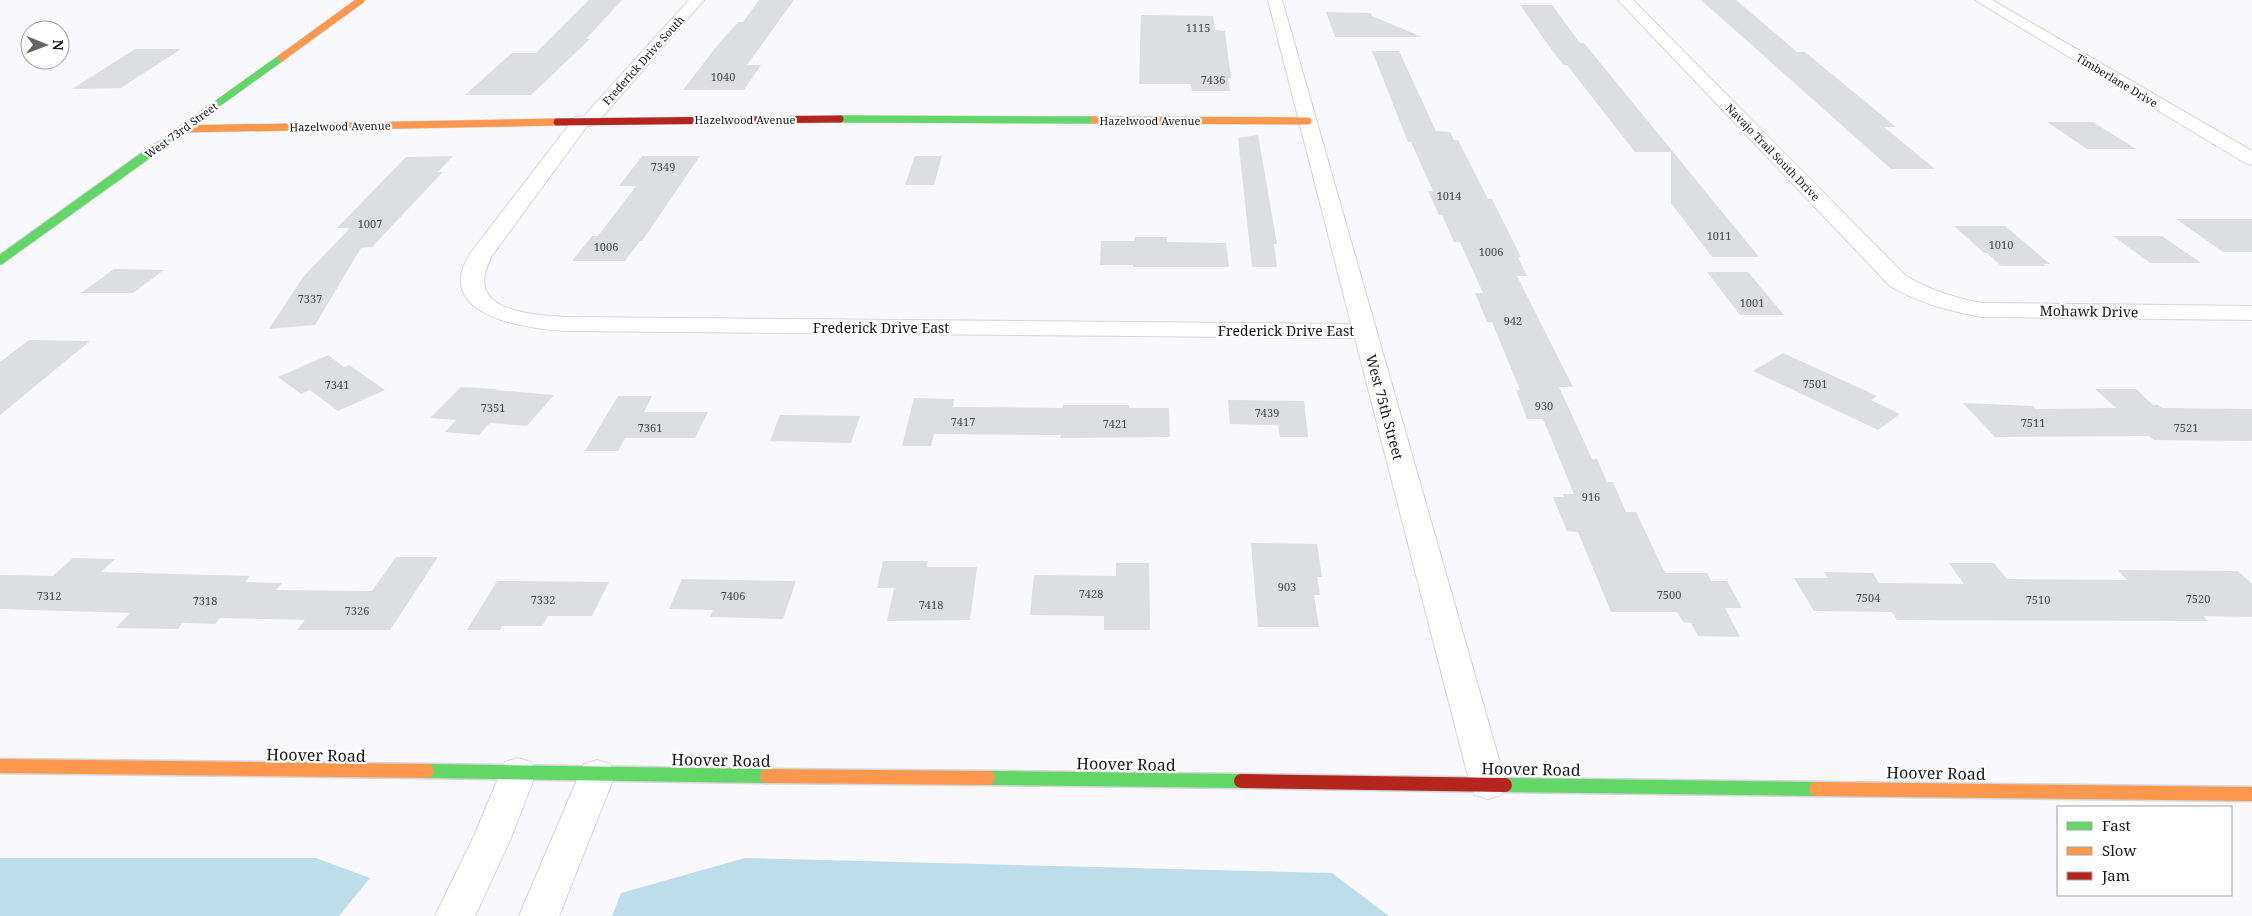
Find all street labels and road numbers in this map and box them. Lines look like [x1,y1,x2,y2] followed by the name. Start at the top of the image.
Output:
[599,12,687,108] street label: Frederick Drive South
[2073,50,2161,110] street label: Timberlane Drive
[142,99,220,161] street label: West 73rd Street
[1723,100,1823,204] street label: Navajo Trail South Drive
[695,112,796,127] street label: Hazelwood Avenue
[1100,113,1201,128] street label: Hazelwood Avenue
[289,118,391,134] street label: Hazelwood Avenue
[2039,301,2139,321] street label: Mohawk Drive
[813,318,949,337] street label: Frederick Drive East
[1218,321,1354,340] street label: Frederick Drive East
[1362,352,1408,462] street label: West 75th Street
[266,743,366,767] street label: Hoover Road
[671,748,771,772] street label: Hoover Road
[1076,752,1176,776] street label: Hoover Road
[1481,757,1581,781] street label: Hoover Road
[1886,761,1986,785] street label: Hoover Road

